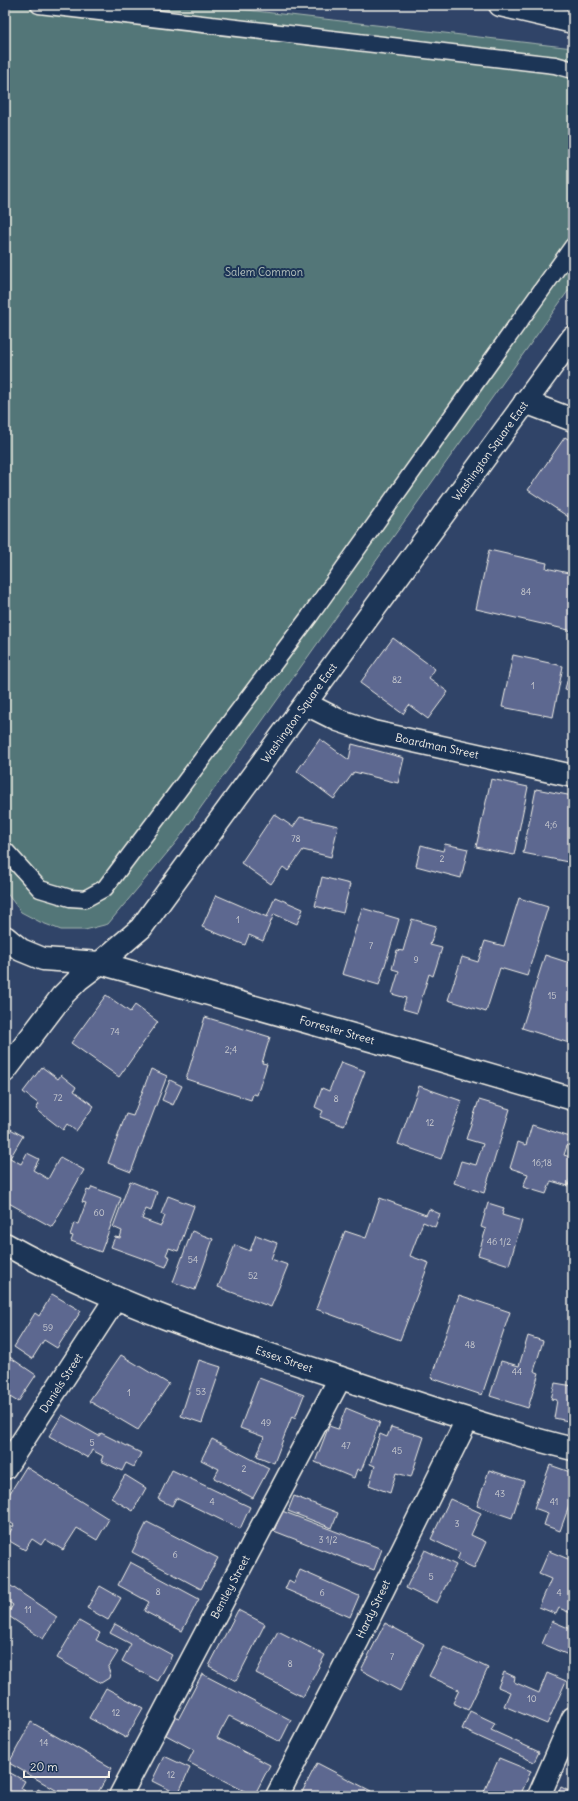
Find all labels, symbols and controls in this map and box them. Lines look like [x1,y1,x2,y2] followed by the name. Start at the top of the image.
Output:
[225,265,303,279] park label: Salem Common
[449,398,531,504] street label: Washington Square East
[521,586,531,597] house number: 84
[258,660,340,766] street label: Washington Square East
[392,674,402,685] house number: 82
[531,680,535,691] house number: 1
[394,730,480,762] street label: Boardman Street
[545,819,557,830] house number: 4;6
[291,833,301,844] house number: 78
[440,853,445,864] house number: 2
[236,914,240,925] house number: 1
[369,940,374,951] house number: 7
[413,954,419,965] house number: 9
[548,990,556,1001] house number: 15
[298,1013,376,1047] street label: Forrester Street
[110,1026,120,1037] house number: 74
[225,1044,237,1055] house number: 2;4
[53,1092,63,1103] house number: 72
[333,1093,339,1104] house number: 8
[426,1117,434,1128] house number: 12
[532,1157,552,1168] house number: 16;18
[93,1207,105,1218] house number: 60
[487,1236,511,1247] house number: 46 1/2
[188,1254,198,1265] house number: 54
[248,1270,258,1281] house number: 52
[43,1322,53,1333] house number: 59
[465,1339,475,1350] house number: 48
[253,1343,315,1375] street label: Essex Street
[37,1350,86,1415] street label: Daniels Street
[512,1366,522,1377] house number: 44
[196,1386,206,1397] house number: 53
[127,1387,131,1398] house number: 1
[261,1417,271,1428] house number: 49
[89,1437,95,1448] house number: 5
[341,1440,351,1451] house number: 47
[392,1445,402,1456] house number: 45
[242,1463,247,1474] house number: 2
[495,1488,505,1499] house number: 43
[209,1496,215,1507] house number: 4
[550,1496,558,1507] house number: 41
[454,1518,460,1529] house number: 3
[318,1534,338,1545] house number: 3 1/2
[172,1549,178,1560] house number: 6
[207,1553,253,1621] street label: Bentley Street
[428,1571,434,1582] house number: 5
[353,1577,393,1640] street label: Hardy Street
[155,1586,161,1597] house number: 8
[319,1587,325,1598] house number: 6
[556,1587,562,1598] house number: 4
[24,1604,32,1615] house number: 11
[390,1651,395,1662] house number: 7
[287,1658,293,1669] house number: 8
[527,1693,537,1704] house number: 10
[112,1707,120,1718] house number: 12
[40,1737,48,1748] house number: 14
[24,1753,109,1779] scale bar
[30,1759,58,1774] text: 20 m
[167,1769,175,1780] house number: 12

